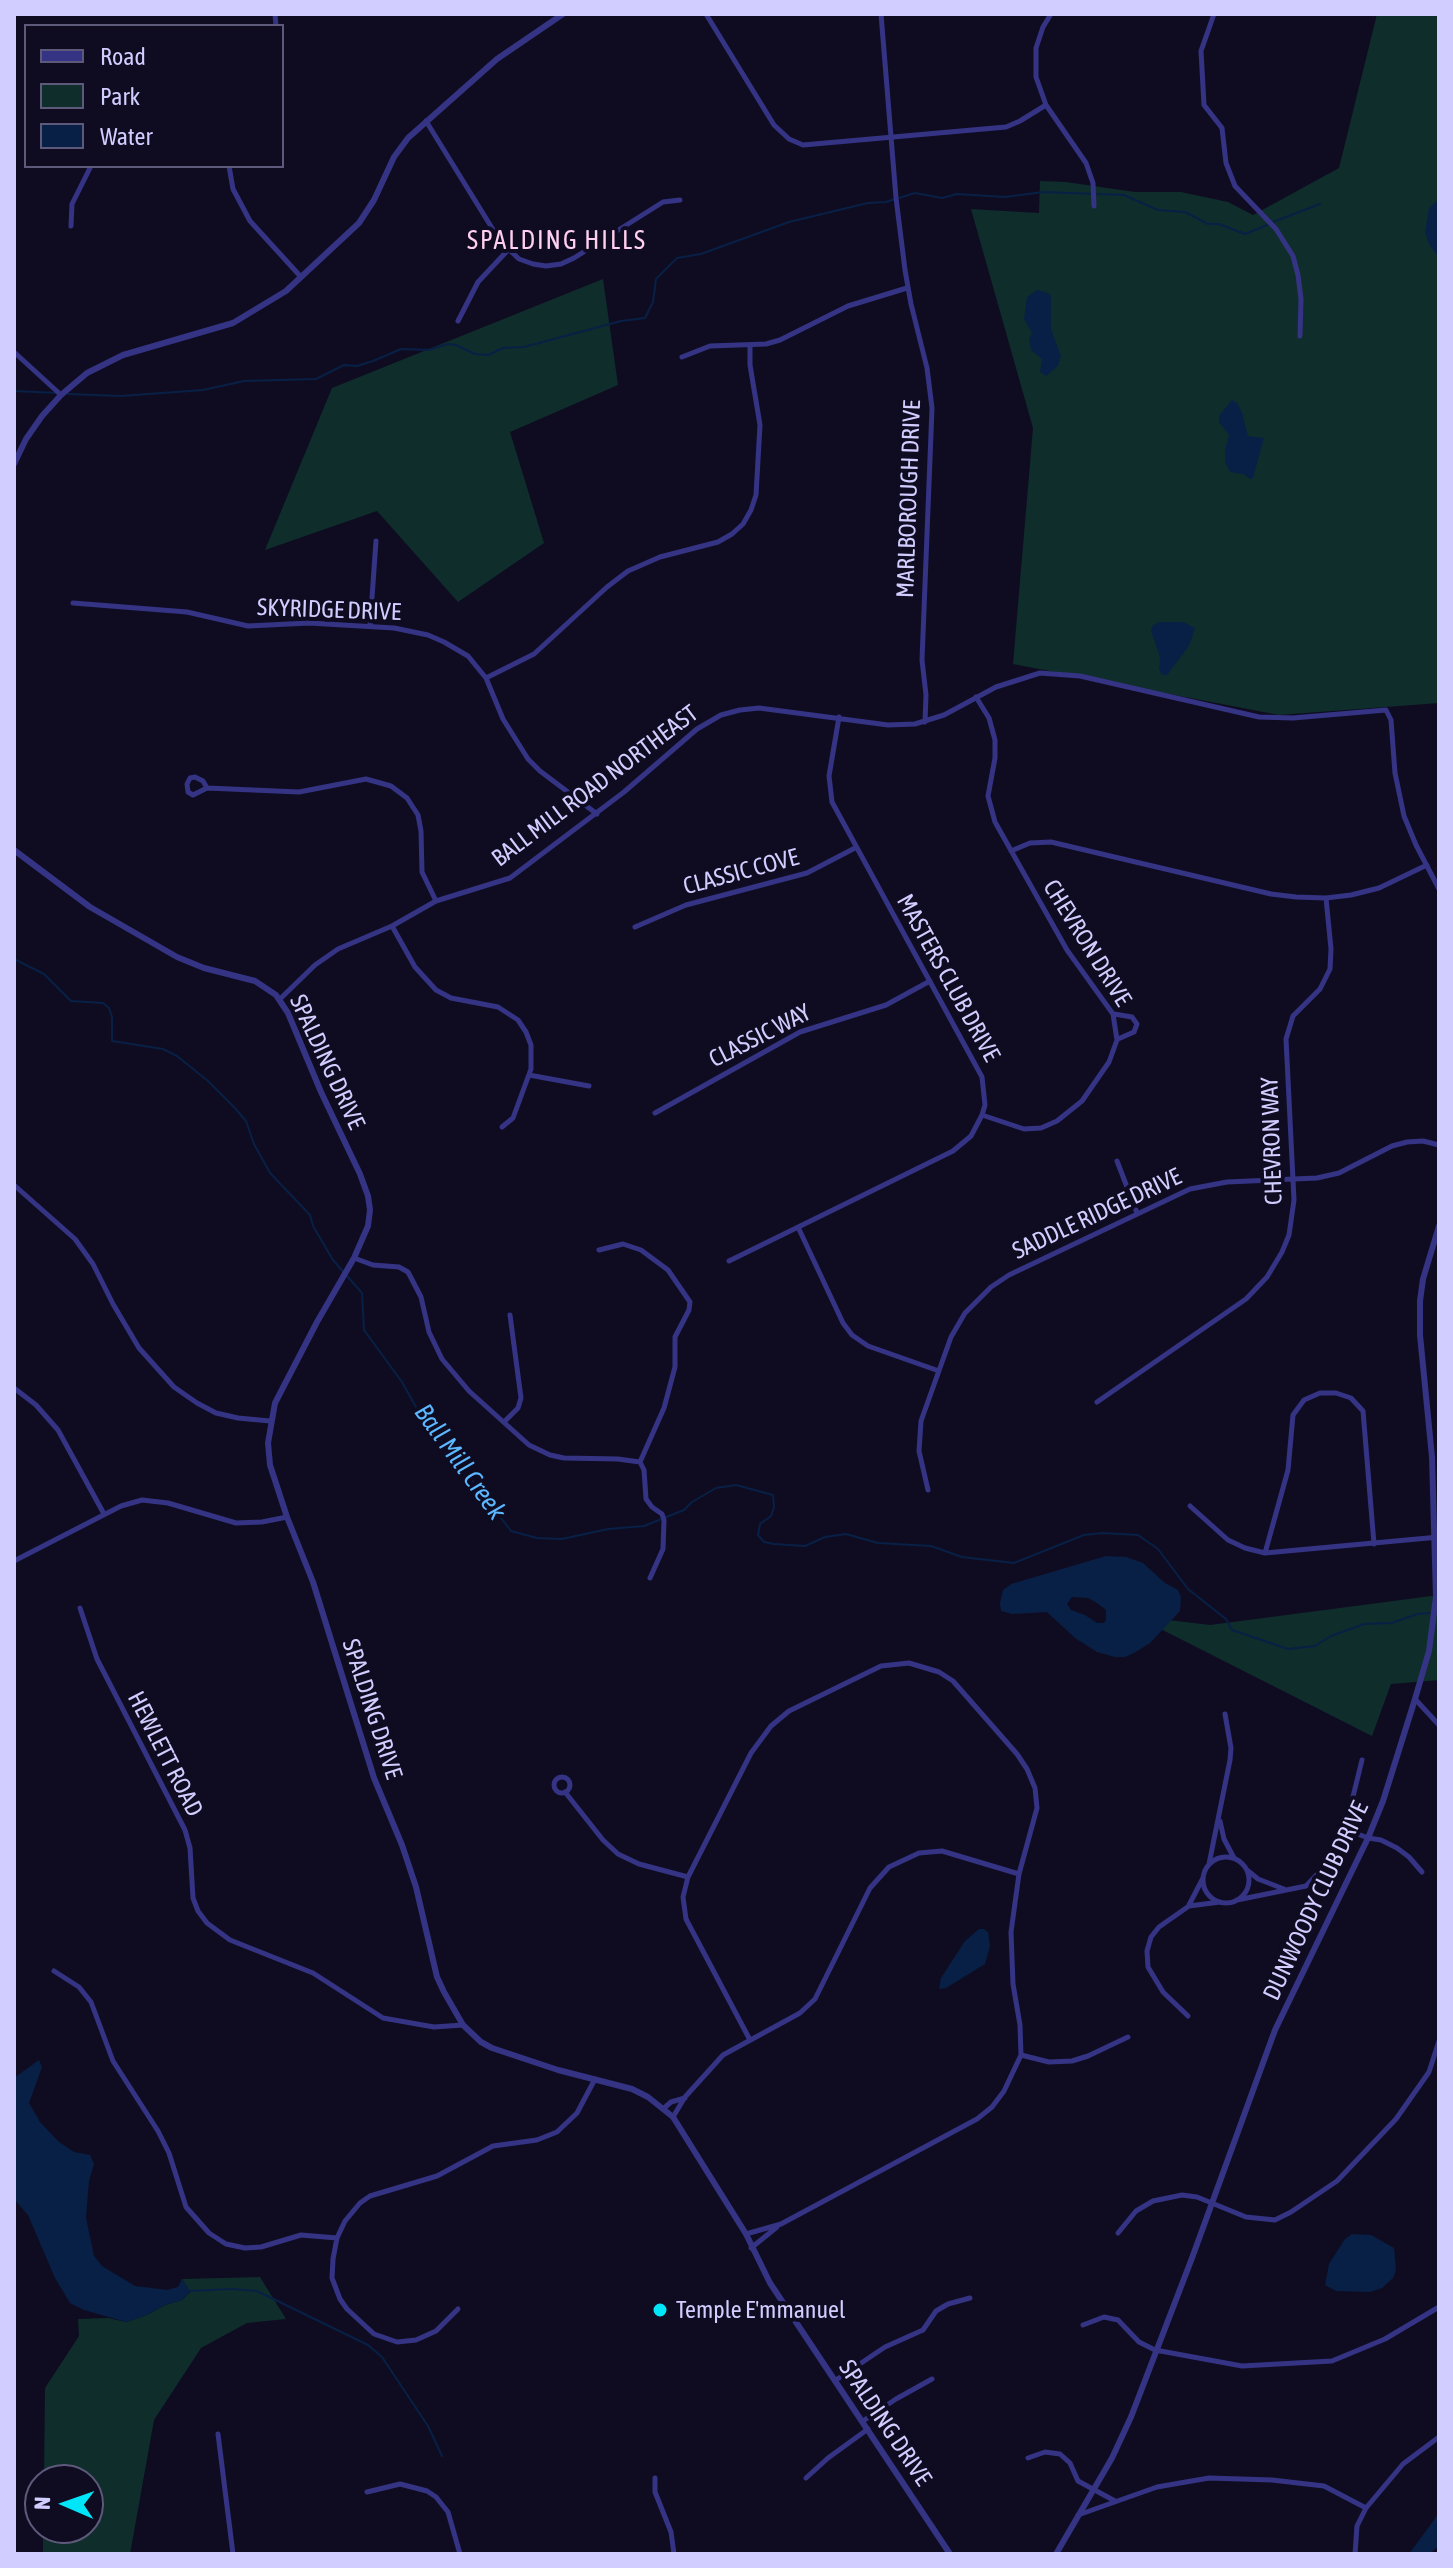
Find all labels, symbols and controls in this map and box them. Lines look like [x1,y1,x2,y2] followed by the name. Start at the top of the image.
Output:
[24,24,284,168] legend
[100,43,146,70] text: Road
[100,83,140,110] text: Park
[100,123,153,150] text: Water
[467,225,647,257] district label: SPALDING HILLS
[891,400,927,598] street label: MARLBOROUGH DRIVE
[257,593,401,627] street label: SKYRIDGE DRIVE
[486,699,704,873] street label: BALL MILL ROAD NORTHEAST
[680,843,802,901] street label: CLASSIC COVE
[1037,875,1137,1011] street label: CHEVRON DRIVE
[890,889,1006,1067] street label: MASTERS CLUB DRIVE
[283,990,371,1134] street label: SPALDING DRIVE
[704,998,816,1074] street label: CLASSIC WAY
[1255,1076,1289,1206] street label: CHEVRON WAY
[1008,1162,1186,1266] street label: SADDLE RIDGE DRIVE
[408,1398,512,1526] water label: Ball Mill Creek
[336,1636,408,1782] street label: SPALDING DRIVE
[121,1687,209,1821] street label: HEWLETT ROAD
[1257,1797,1375,2005] street label: DUNWOODY CLUB DRIVE
[676,2296,845,2324] place label: Temple E'mmanuel
[651,2301,669,2319] marker: Temple E'mmanuel
[832,2355,938,2491] street label: SPALDING DRIVE
[24,2464,104,2544] north arrow
[29,2496,55,2510] text: N

